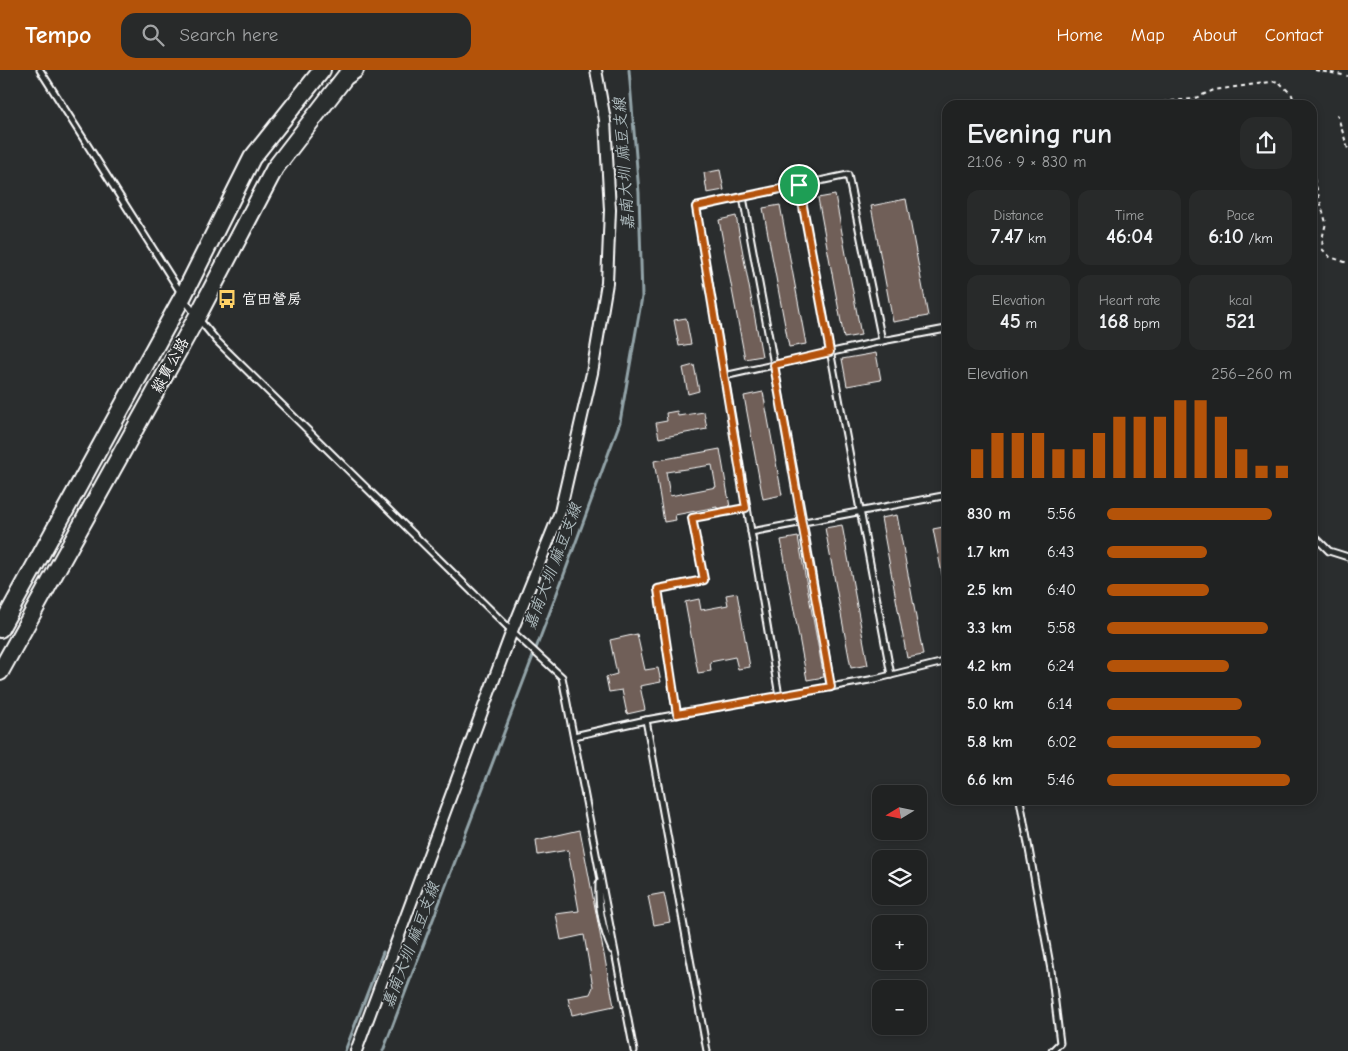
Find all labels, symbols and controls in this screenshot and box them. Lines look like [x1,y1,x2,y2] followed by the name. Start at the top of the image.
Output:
[121,13,471,58] search box
[25,21,91,49] text: Tempo
[139,21,167,49] icon: search
[179,24,278,46] text: Search here
[1056,25,1103,46] text: Home
[1131,25,1165,46] text: Map
[1193,25,1237,46] text: About
[1265,25,1323,46] text: Contact
[610,96,638,231] water label: 嘉南大圳 麻豆支線
[1240,117,1292,169] button: share
[967,118,1112,150] text: Evening run
[967,153,1086,171] text: 21:06 · 9 × 830 m
[778,164,820,206] pin
[785,171,813,199] icon: arrive
[993,207,1044,224] text: Distance
[1115,207,1144,224] text: Time
[1226,207,1255,224] text: Pace
[991,224,1023,248] text: 7.47
[1106,224,1153,248] text: 46:04
[1208,224,1244,248] text: 6:10
[1023,230,1046,247] text: km
[1244,230,1273,247] text: /km
[216,288,238,310] bus stop icon: 官田營房
[242,290,302,308] place label: 官田營房
[992,292,1045,309] text: Elevation
[1099,292,1160,309] text: Heart rate
[1229,292,1252,309] text: kcal
[1000,309,1021,333] text: 45
[1099,309,1129,333] text: 168
[1226,309,1255,333] text: 521
[1021,315,1037,332] text: m
[1129,315,1160,332] text: bpm
[148,334,192,396] street label: 縱貫公路
[967,365,1028,383] text: Elevation
[1211,365,1292,383] text: 256–260 m
[521,500,586,632] water label: 嘉南大圳 麻豆支線
[967,505,1011,523] text: 830 m
[1047,505,1076,523] text: 5:56
[967,543,1010,561] text: 1.7 km
[1047,543,1074,561] text: 6:43
[967,581,1013,599] text: 2.5 km
[1047,581,1076,599] text: 6:40
[967,619,1012,637] text: 3.3 km
[1047,619,1075,637] text: 5:58
[967,657,1012,675] text: 4.2 km
[1047,657,1075,675] text: 6:24
[967,695,1014,713] text: 5.0 km
[1047,695,1073,713] text: 6:14
[967,733,1013,751] text: 5.8 km
[1047,733,1077,751] text: 6:02
[967,771,1013,789] text: 6.6 km
[1047,771,1075,789] text: 5:46
[872,785,928,840] north arrow
[872,785,927,1035] map controls
[872,850,927,905] button: layers
[379,879,444,1011] water label: 嘉南大圳 麻豆支線
[872,915,927,970] button: +
[872,980,927,1035] button: −

